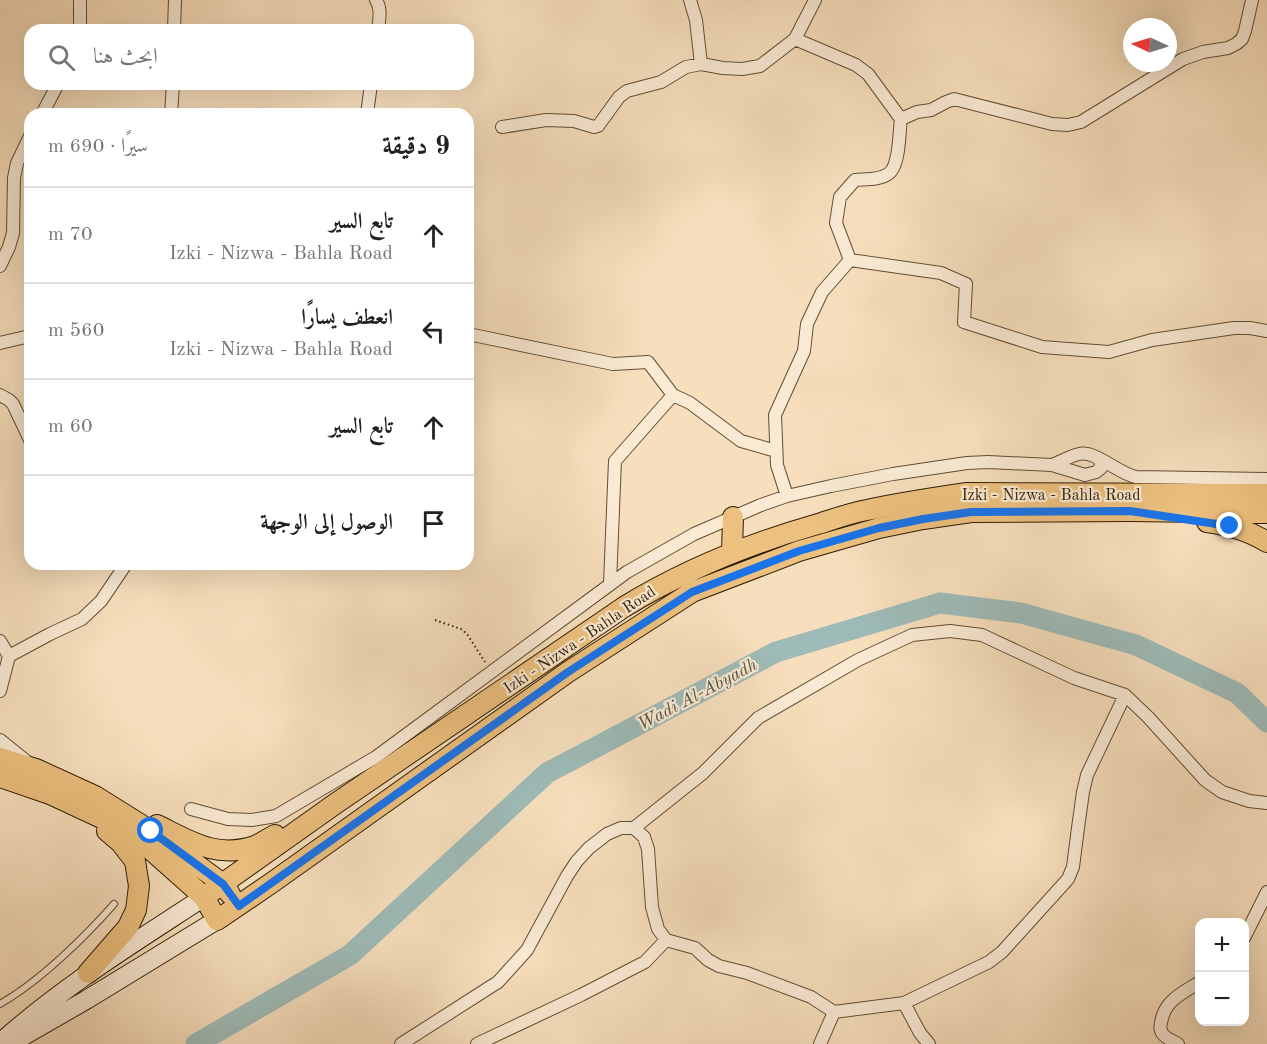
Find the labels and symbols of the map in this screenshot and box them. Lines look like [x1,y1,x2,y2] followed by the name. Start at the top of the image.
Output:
[1123,18,1177,72] north arrow
[961,488,1141,504] street label: Izki - Nizwa - Bahla Road
[1216,512,1242,538] route end
[501,584,659,697] street label: Izki - Nizwa - Bahla Road
[635,656,760,734] water label: Wadi Al-Abyadh
[137,817,163,843] route start

